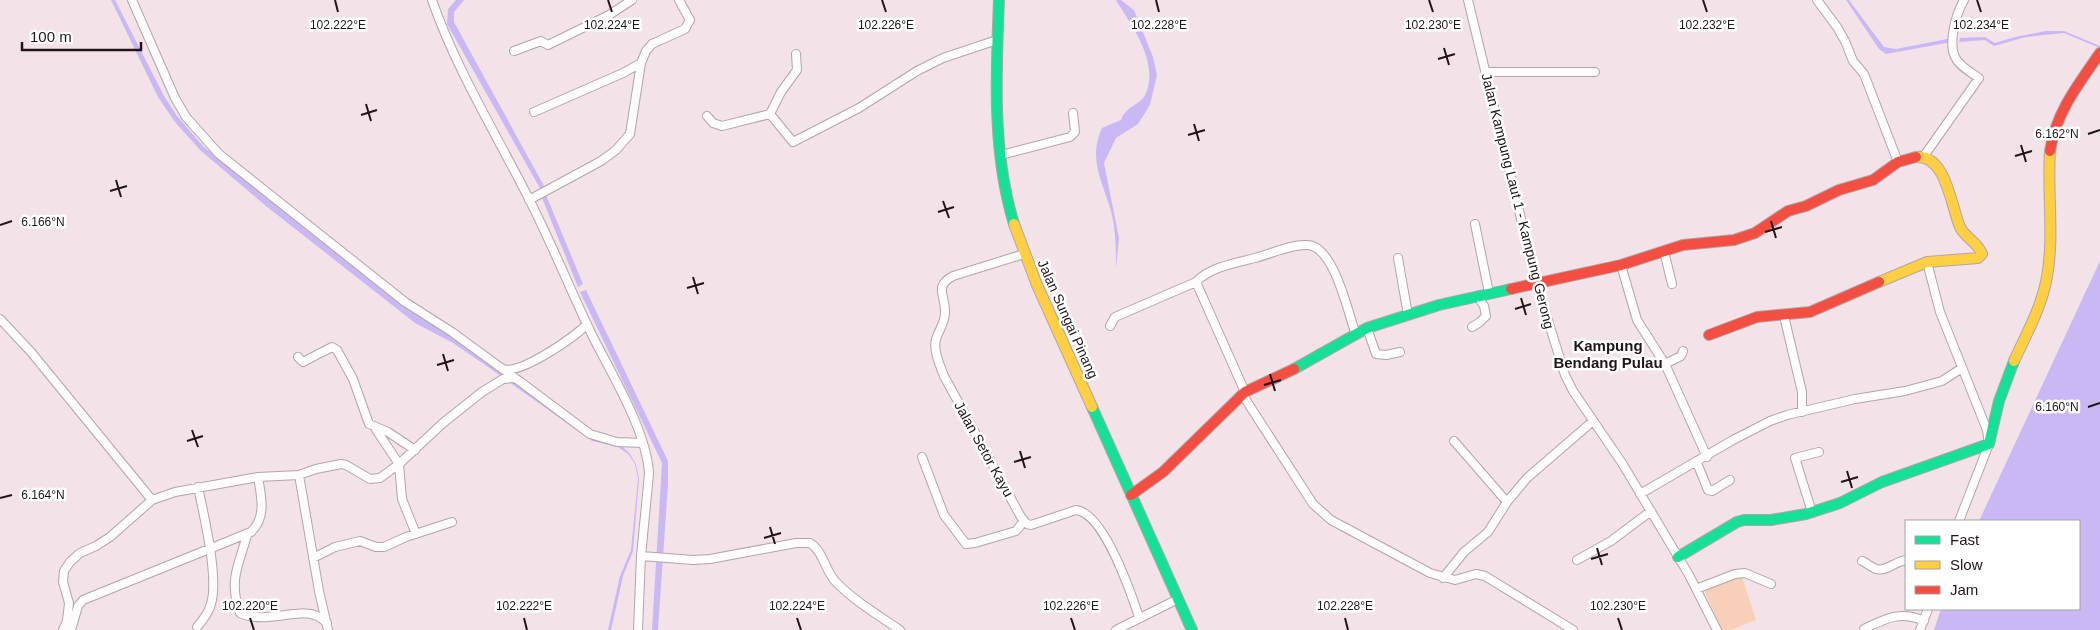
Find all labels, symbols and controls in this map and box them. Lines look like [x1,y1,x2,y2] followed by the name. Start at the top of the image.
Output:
[310,18,366,32] text: 102.222°E
[584,18,640,32] text: 102.224°E
[858,18,914,32] text: 102.226°E
[1131,18,1187,32] text: 102.228°E
[1405,18,1461,32] text: 102.230°E
[1679,18,1735,32] text: 102.232°E
[1953,18,2009,32] text: 102.234°E
[22,20,141,52] scale bar
[30,28,72,45] text: 100 m
[1478,71,1558,331] street label: Jalan Kampung Laut 1 - Kampung Gerong
[2035,127,2079,141] text: 6.162°N
[21,215,65,229] text: 6.166°N
[1035,257,1101,381] street label: Jalan Sungai Pinang
[1553,337,1663,371] district label: Kampung Bendang Pulau
[951,398,1017,500] street label: Jalan Setor Kayu
[2035,400,2079,414] text: 6.160°N
[21,488,65,502] text: 6.164°N
[1905,520,2080,610] legend
[1950,531,1980,548] text: Fast
[1950,556,1983,573] text: Slow
[1950,581,1978,598] text: Jam
[222,599,278,613] text: 102.220°E
[496,599,552,613] text: 102.222°E
[769,599,825,613] text: 102.224°E
[1043,599,1099,613] text: 102.226°E
[1317,599,1373,613] text: 102.228°E
[1590,599,1646,613] text: 102.230°E

